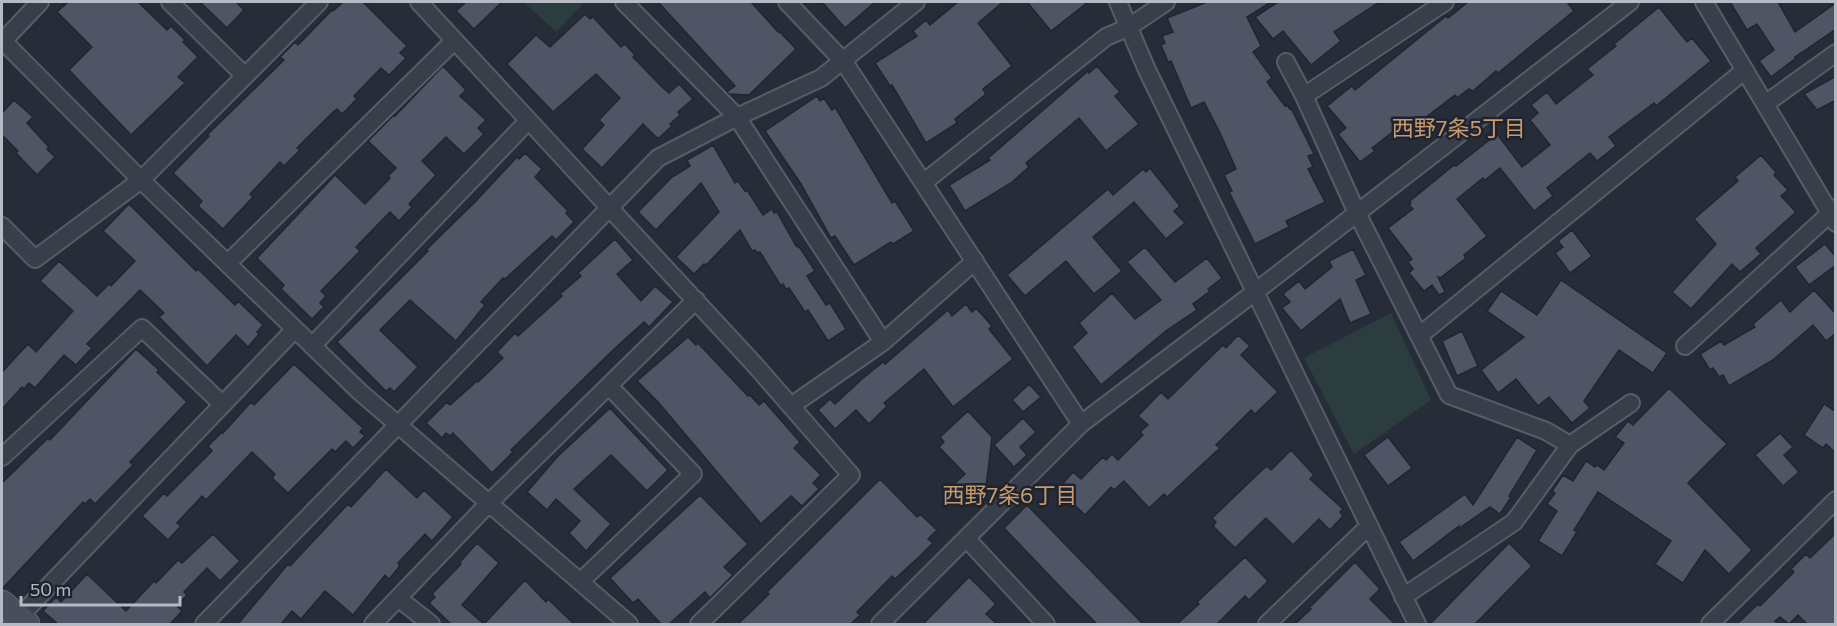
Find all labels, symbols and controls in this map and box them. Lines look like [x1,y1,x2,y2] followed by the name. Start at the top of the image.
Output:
[1392,114,1526,141] district label: 西野7条5丁目
[943,481,1077,508] district label: 西野7条6丁目
[21,569,180,607] scale bar
[30,578,71,600] text: 50 m

